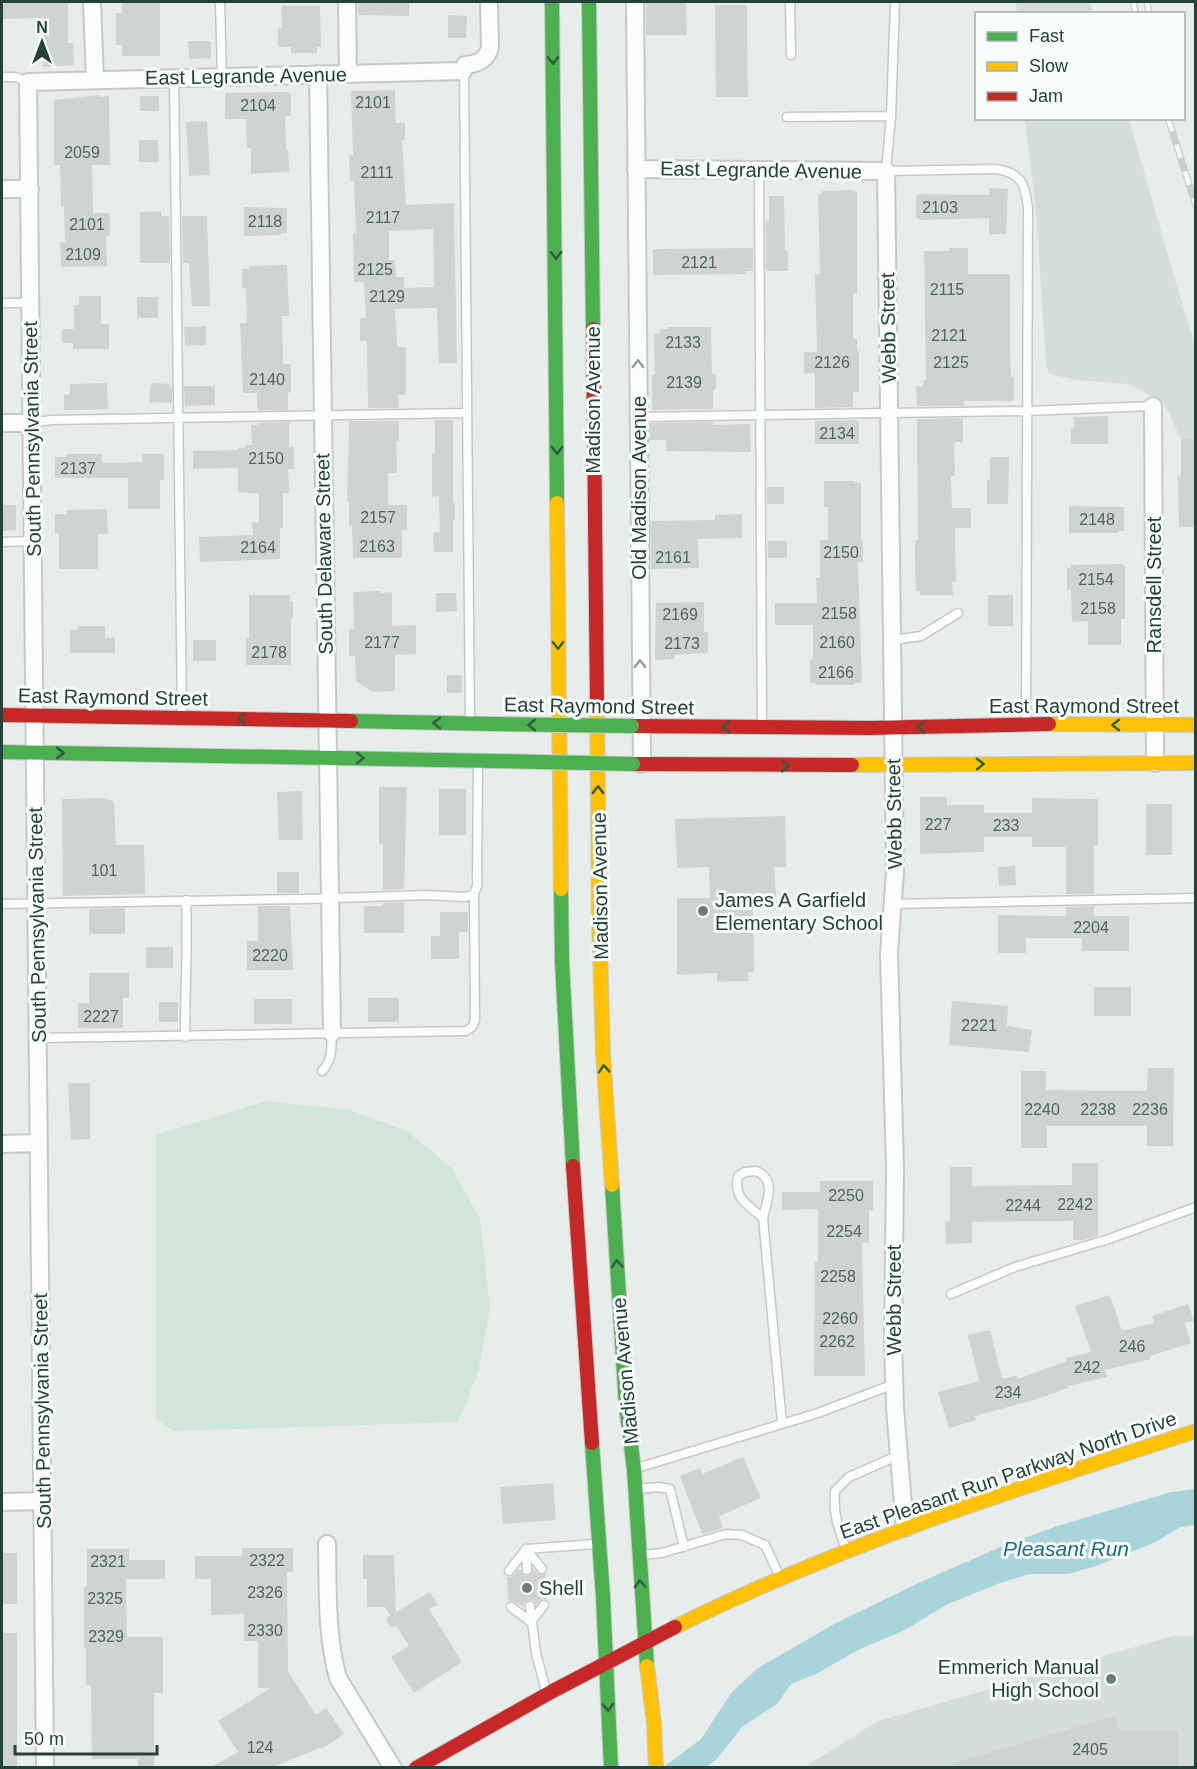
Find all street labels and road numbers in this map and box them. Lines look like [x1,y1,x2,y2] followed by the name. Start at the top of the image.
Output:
[145,63,347,89] street label: East Legrande Avenue
[660,157,862,183] street label: East Legrande Avenue
[876,272,900,384] street label: Webb Street
[19,321,45,557] street label: South Pennsylvania Street
[582,326,604,474] street label: Madison Avenue
[628,396,650,580] street label: Old Madison Avenue
[311,453,337,655] street label: South Delaware Street
[1143,516,1165,653] street label: Ransdell Street
[18,684,209,710] street label: East Raymond Street
[504,693,695,719] street label: East Raymond Street
[989,695,1179,717] street label: East Raymond Street
[882,758,906,870] street label: Webb Street
[24,807,50,1043] street label: South Pennsylvania Street
[588,812,612,960] street label: Madison Avenue
[883,1244,905,1355] street label: Webb Street
[29,1293,55,1529] street label: South Pennsylvania Street
[608,1297,642,1445] street label: Madison Avenue
[837,1407,1179,1543] street label: East Pleasant Run Parkway North Drive

